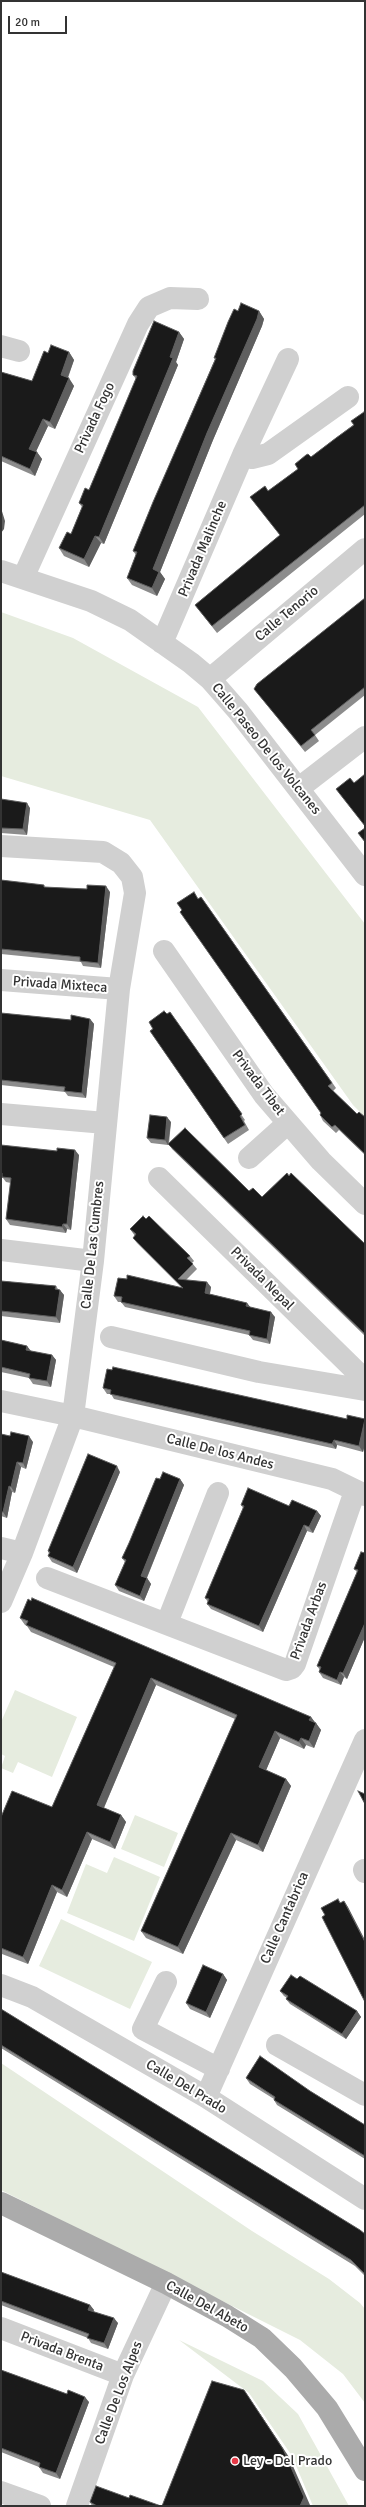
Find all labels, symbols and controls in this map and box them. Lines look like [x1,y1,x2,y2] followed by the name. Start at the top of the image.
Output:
[10,8,69,34] scale bar
[15,15,40,30] text: 20 m
[71,380,119,456] street label: Privada Fogo
[175,498,231,600] street label: Privada Malinche
[252,583,322,645] street label: Calle Tenorio
[208,680,324,818] street label: Calle Paseo De los Volcanes
[12,973,108,997] street label: Privada Mixteca
[228,1047,288,1119] street label: Privada Tibet
[78,1180,108,1310] street label: Calle De Las Cumbres
[227,1244,297,1314] street label: Privada Nepal
[165,1431,275,1473] street label: Calle De los Andes
[287,1580,331,1662] street label: Privada Arbas
[257,1869,313,1967] street label: Calle Cantabrica
[143,2056,229,2118] street label: Calle Del Prado
[163,2277,251,2337] street label: Calle Del Abeto
[18,2328,106,2376] street label: Privada Brenta
[92,2339,146,2447] street label: Calle De Los Alpes
[243,2453,332,2469] place label: Ley - Del Prado
[230,2456,240,2466] marker: Ley - Del Prado

